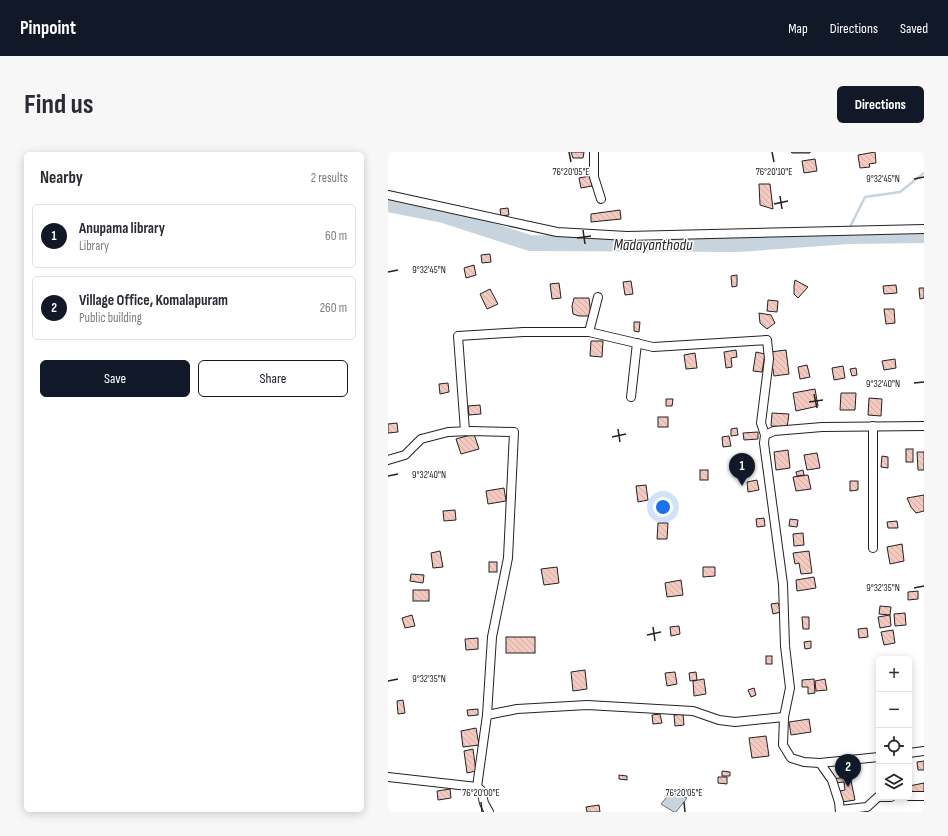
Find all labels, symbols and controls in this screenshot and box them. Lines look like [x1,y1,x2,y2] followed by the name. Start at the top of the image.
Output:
[20,17,76,40] text: Pinpoint
[788,20,808,37] text: Map
[830,20,878,37] text: Directions
[900,20,928,37] text: Saved
[837,86,924,123] button: Directions
[24,88,93,121] text: Find us
[552,166,590,178] text: 76°20'05"E
[756,166,792,178] text: 76°20'10"E
[40,168,83,188] text: Nearby
[311,170,348,186] text: 2 results
[866,173,900,185] text: 9°32'45"N
[79,219,165,238] text: Anupama library
[51,228,57,244] text: 1
[325,228,347,244] text: 60 m
[613,236,693,255] water label: Madayanthodu
[79,238,109,254] text: Library
[412,264,446,276] text: 9°32'45"N
[79,291,228,310] text: Village Office, Komalapuram
[51,300,57,316] text: 2
[320,300,347,316] text: 260 m
[79,310,142,326] text: Public building
[40,360,190,397] button: Save
[198,360,348,397] button: Share
[866,378,900,390] text: 9°32'40"N
[729,453,755,486] pin: 1
[412,469,446,481] text: 9°32'40"N
[653,497,673,517] your location
[866,582,900,594] text: 9°32'35"N
[876,656,912,800] map controls
[876,656,912,692] button: +
[412,673,446,685] text: 9°32'35"N
[876,692,912,728] button: −
[876,728,912,764] button: locate
[835,754,861,787] pin: 2
[876,764,912,800] button: layers
[462,787,500,799] text: 76°20'00"E
[665,787,703,799] text: 76°20'05"E

